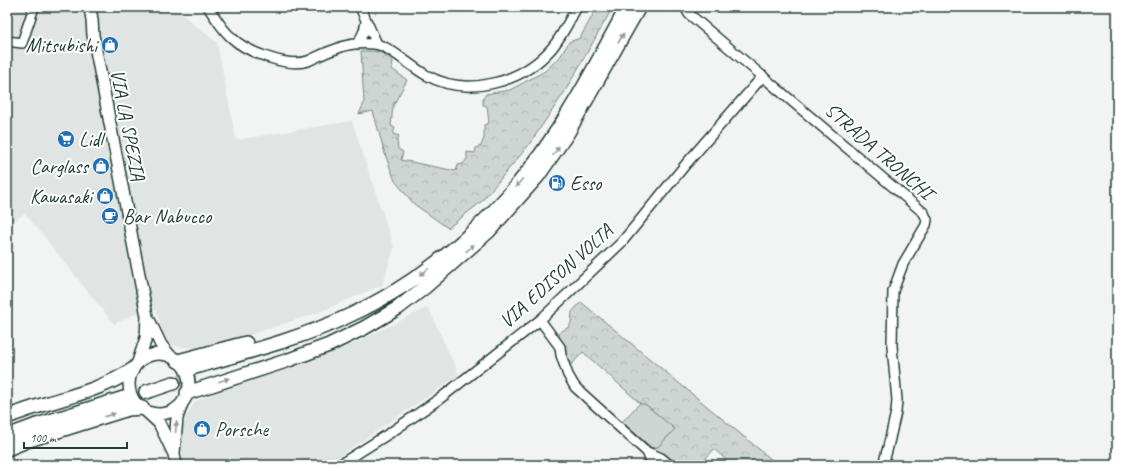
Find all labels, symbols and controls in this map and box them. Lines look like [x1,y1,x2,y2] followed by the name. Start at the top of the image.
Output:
[618,32,625,44] one-way arrow
[26,33,99,58] place label: Mitsubishi
[100,35,120,55] shop icon: Mitsubishi
[105,67,151,184] street label: VIA LA SPEZIA
[820,97,942,208] street label: STRADA TRONCHI
[79,127,106,152] place label: Lidl
[56,129,76,149] supermarket icon: Lidl
[552,145,560,156] one-way arrow
[30,154,90,179] place label: Carglass
[91,156,111,176] shop icon: Carglass
[570,171,602,196] place label: Esso
[547,173,567,193] fuel station icon: Esso
[514,178,523,189] one-way arrow
[30,184,94,209] place label: Kawasaki
[95,186,115,206] shop icon: Kawasaki
[123,204,212,229] place label: Bar Nabucco
[100,206,120,226] cafe icon: Bar Nabucco
[494,218,618,333] street label: VIA EDISON VOLTA
[465,243,476,252] one-way arrow
[419,267,429,275] one-way arrow
[218,377,230,383] one-way arrow
[105,412,117,418] one-way arrow
[215,417,269,442] place label: Porsche
[192,419,212,439] shop icon: Porsche
[173,421,180,433] one-way arrow
[24,424,127,450] scale bar
[30,430,57,446] text: 100 m

